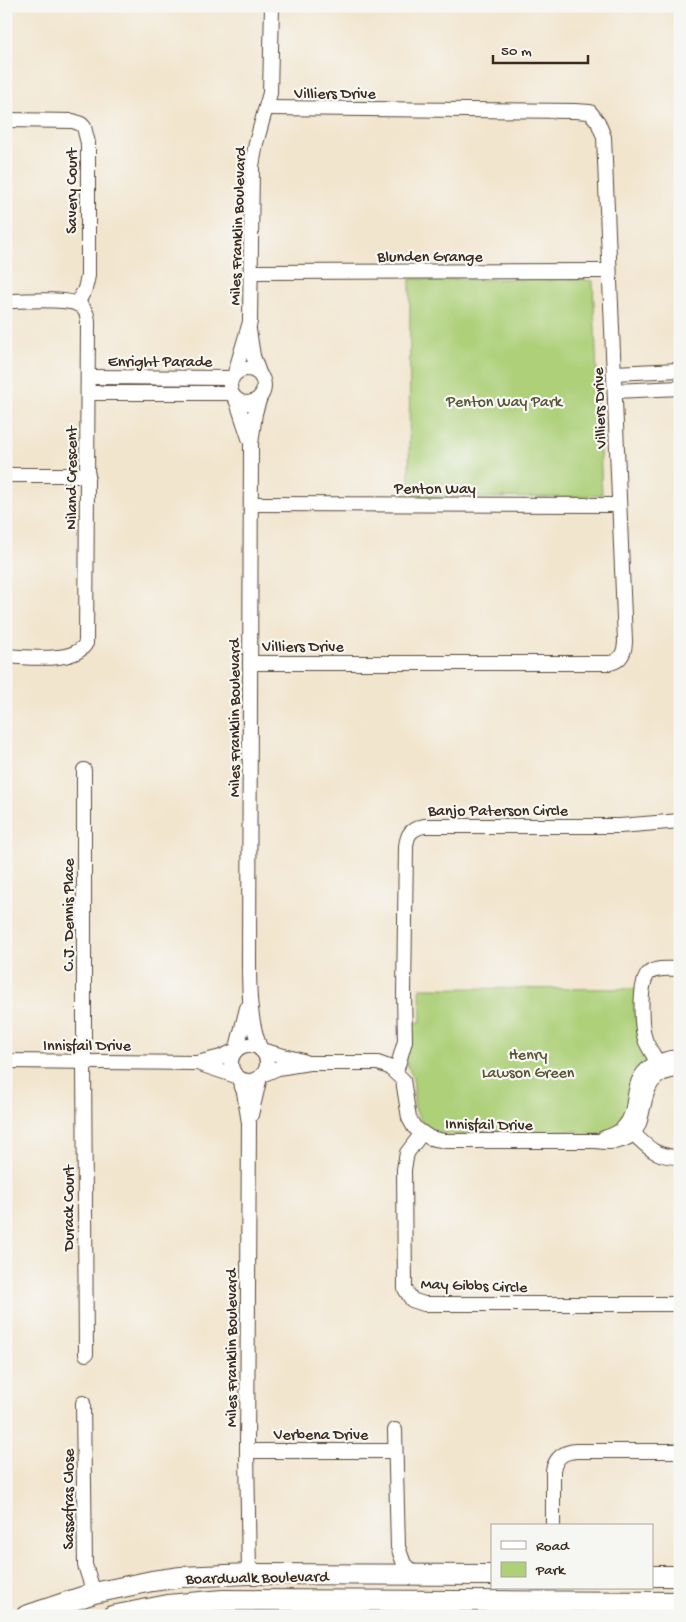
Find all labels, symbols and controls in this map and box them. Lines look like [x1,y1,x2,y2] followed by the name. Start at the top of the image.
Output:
[493,32,588,64] scale bar
[501,43,532,61] text: 50 m
[293,86,376,105] street label: Villiers Drive
[227,145,252,306] street label: Miles Franklin Boulevard
[64,147,83,234] street label: Savery Court
[376,249,483,268] street label: Blunden Grange
[108,354,213,373] street label: Enright Parade
[591,366,612,450] street label: Villiers Drive
[445,394,564,413] park label: Penton Way Park
[64,425,83,530] street label: Niland Crescent
[393,481,476,500] street label: Penton Way
[227,637,246,797] street label: Miles Franklin Boulevard
[261,639,344,658] street label: Villiers Drive
[427,803,569,822] street label: Banjo Paterson Circle
[61,858,80,971] street label: C.J. Dennis Place
[43,1038,132,1057] street label: Innisfail Drive
[482,1047,575,1084] park label: Henry Lawson Green
[445,1116,534,1137] street label: Innisfail Drive
[61,1164,80,1252] street label: Durack Court
[224,1267,243,1427] street label: Miles Franklin Boulevard
[420,1276,528,1299] street label: May Gibbs Circle
[273,1427,369,1446] street label: Verbena Drive
[61,1448,80,1549] street label: Sassafras Close
[491,1524,654,1590] legend
[536,1538,570,1556] text: Road
[535,1562,566,1580] text: Park
[184,1569,330,1590] street label: Boardwalk Boulevard

